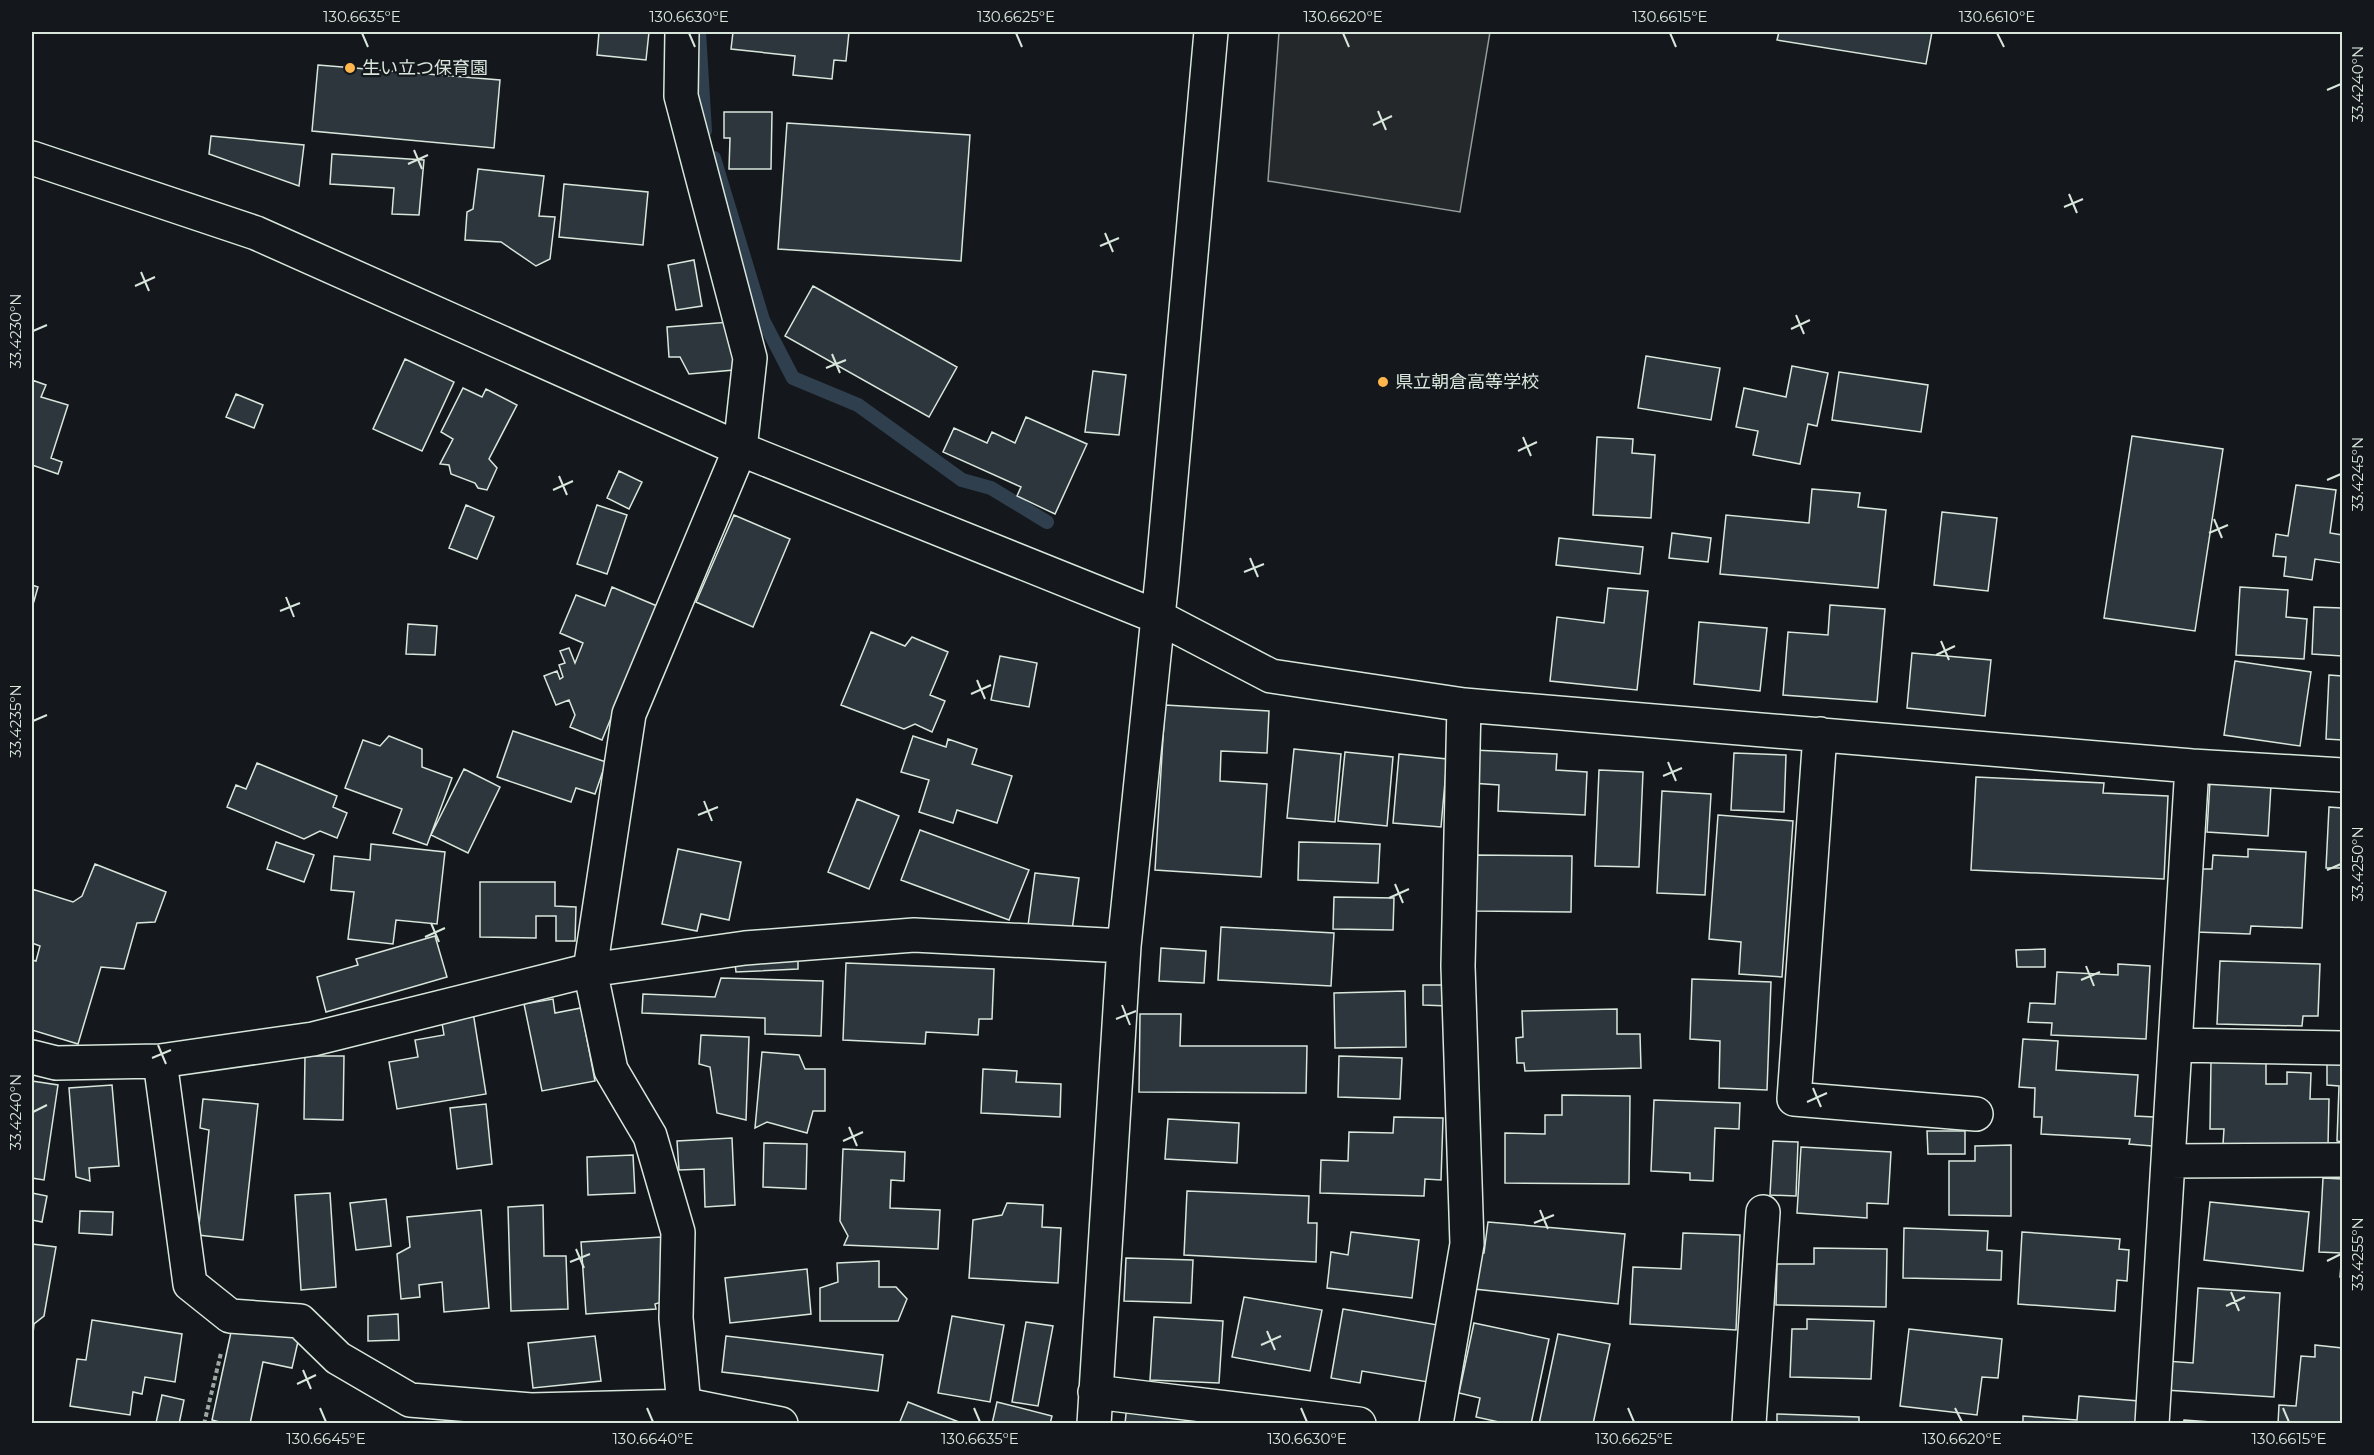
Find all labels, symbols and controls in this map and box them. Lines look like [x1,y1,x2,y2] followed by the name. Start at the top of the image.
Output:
[323,7,401,26] text: 130.6635°E
[649,7,729,26] text: 130.6630°E
[977,7,1055,26] text: 130.6625°E
[1303,7,1383,26] text: 130.6620°E
[1633,7,1707,26] text: 130.6615°E
[1959,7,2035,26] text: 130.6610°E
[2348,46,2367,122] text: 33.4240°N
[362,57,488,79] place label: 生い立つ保育園
[343,61,357,75] marker: 生い立つ保育園
[6,293,25,369] text: 33.4230°N
[1395,371,1539,393] place label: 県立朝倉高等学校
[1376,375,1390,389] marker: 県立朝倉高等学校
[2348,437,2367,511] text: 33.4245°N
[6,684,25,758] text: 33.4235°N
[2348,826,2367,902] text: 33.4250°N
[6,1074,25,1150] text: 33.4240°N
[2348,1217,2367,1291] text: 33.4255°N
[286,1429,366,1448] text: 130.6645°E
[612,1429,694,1448] text: 130.6640°E
[941,1429,1019,1448] text: 130.6635°E
[1267,1429,1347,1448] text: 130.6630°E
[1595,1429,1673,1448] text: 130.6625°E
[1922,1429,2002,1448] text: 130.6620°E
[2252,1429,2326,1448] text: 130.6615°E

